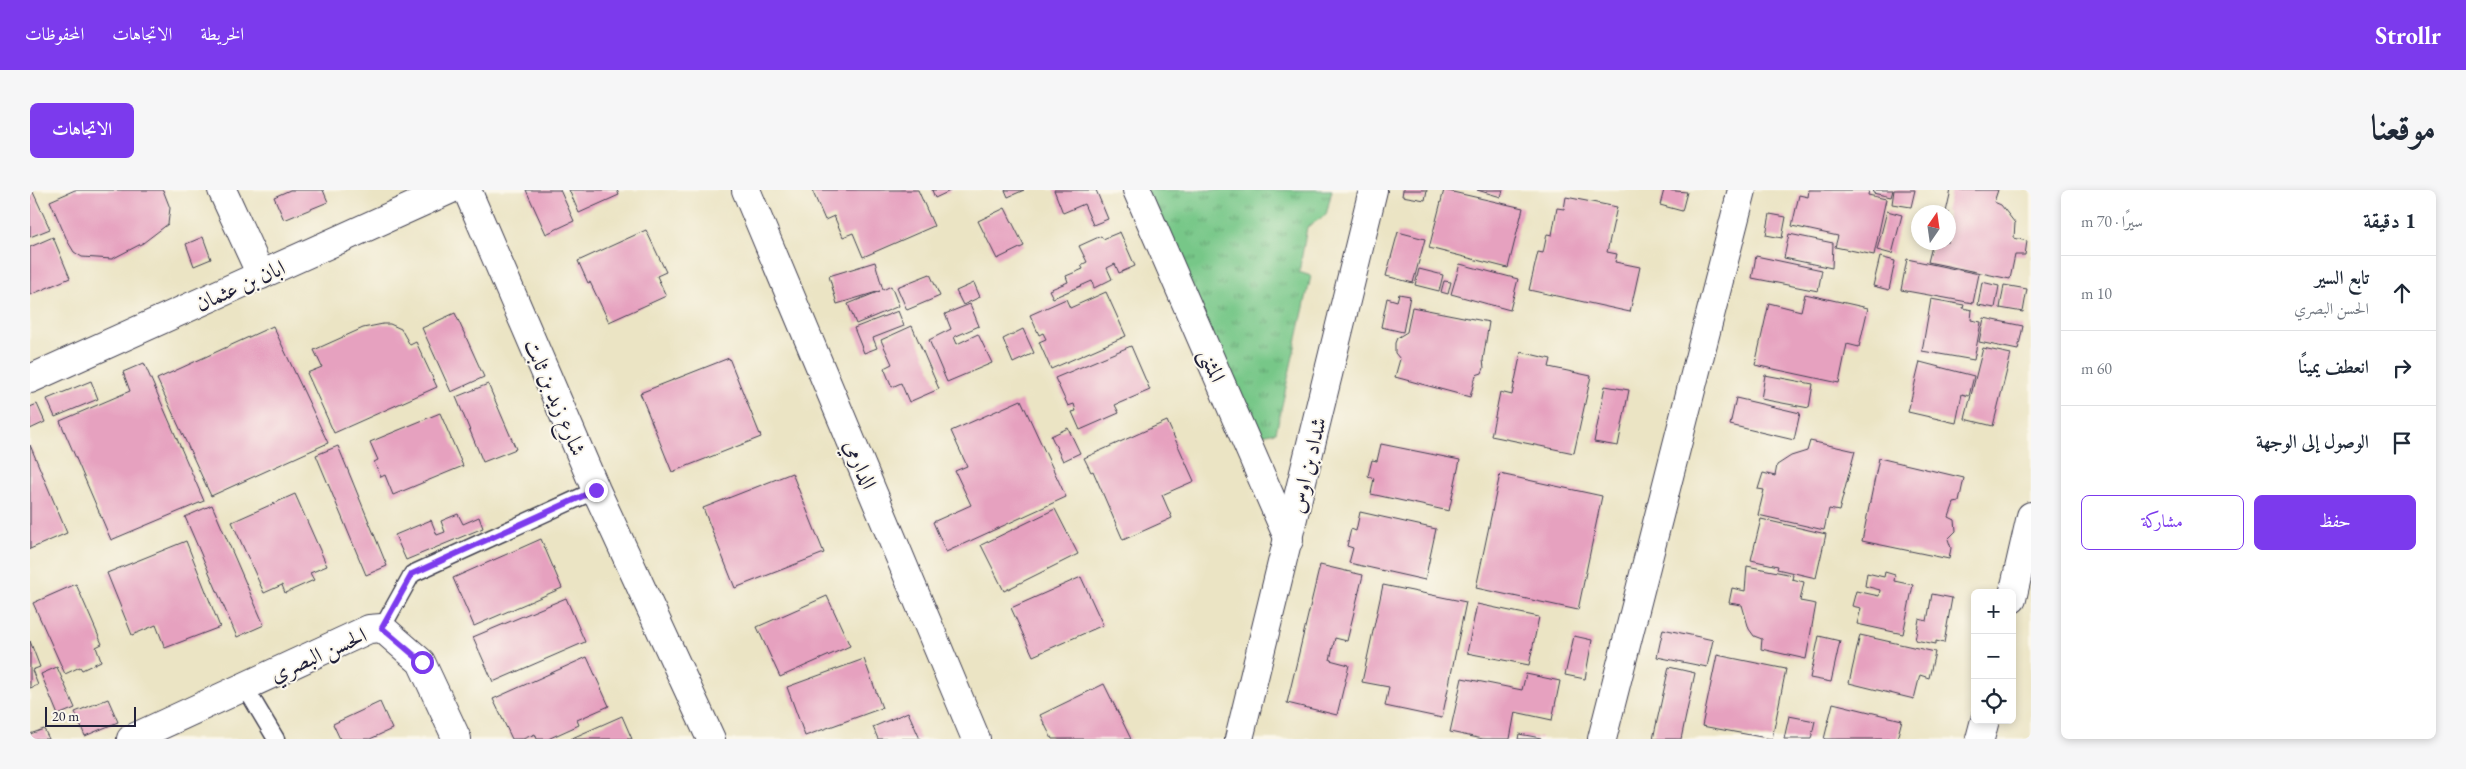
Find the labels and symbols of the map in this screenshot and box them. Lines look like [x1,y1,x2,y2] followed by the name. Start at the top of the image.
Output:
[1911,205,1956,250] north arrow
[191,253,290,318] street label: ابان بن عثمان
[514,334,593,462] street label: شارع زيد بن ثابت
[1192,344,1233,387] street label: المثنى
[1282,414,1333,516] street label: شداد بن اوس
[834,435,884,495] street label: الدارمي
[585,479,608,502] route end
[265,620,372,691] street label: الحسن البصري
[411,651,434,674] route start
[45,704,136,727] scale bar

